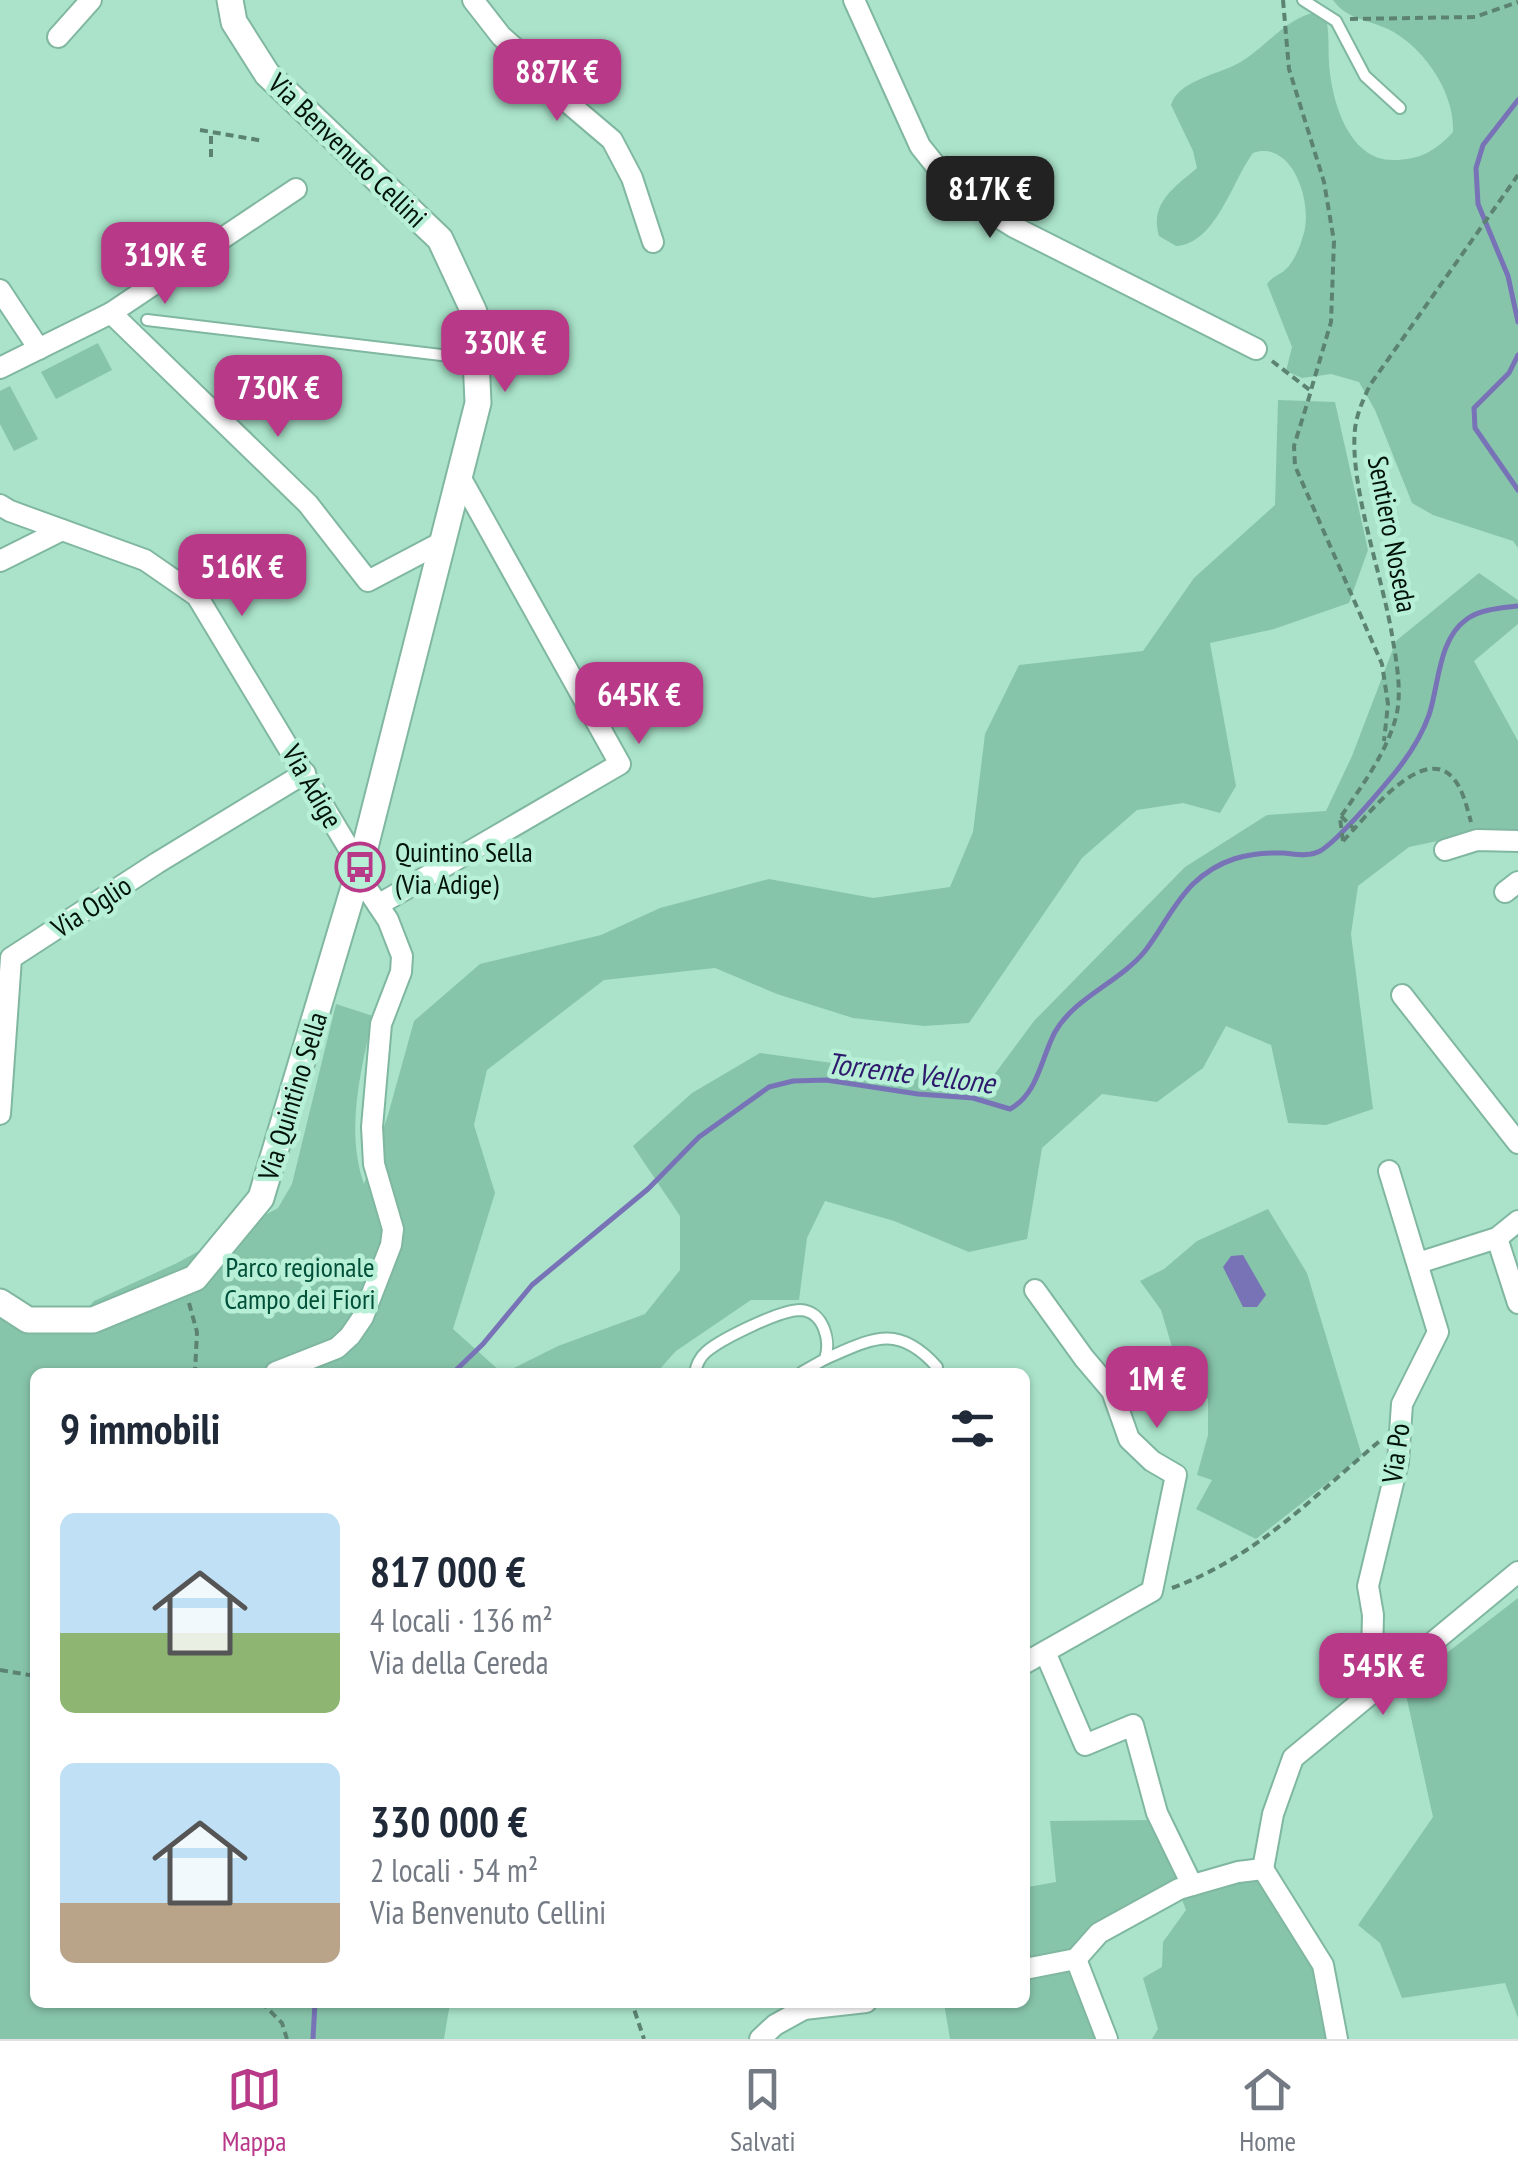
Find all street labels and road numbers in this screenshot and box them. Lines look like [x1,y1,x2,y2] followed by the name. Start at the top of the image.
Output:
[260,64,435,235] street label: Via Benvenuto Cellini
[1360,453,1426,615] street label: Sentiero Noseda
[274,737,352,834] street label: Via Adige
[43,866,138,946] street label: Via Oglio
[249,1007,335,1186] street label: Via Quintino Sella
[1372,1421,1418,1486] street label: Via Po

